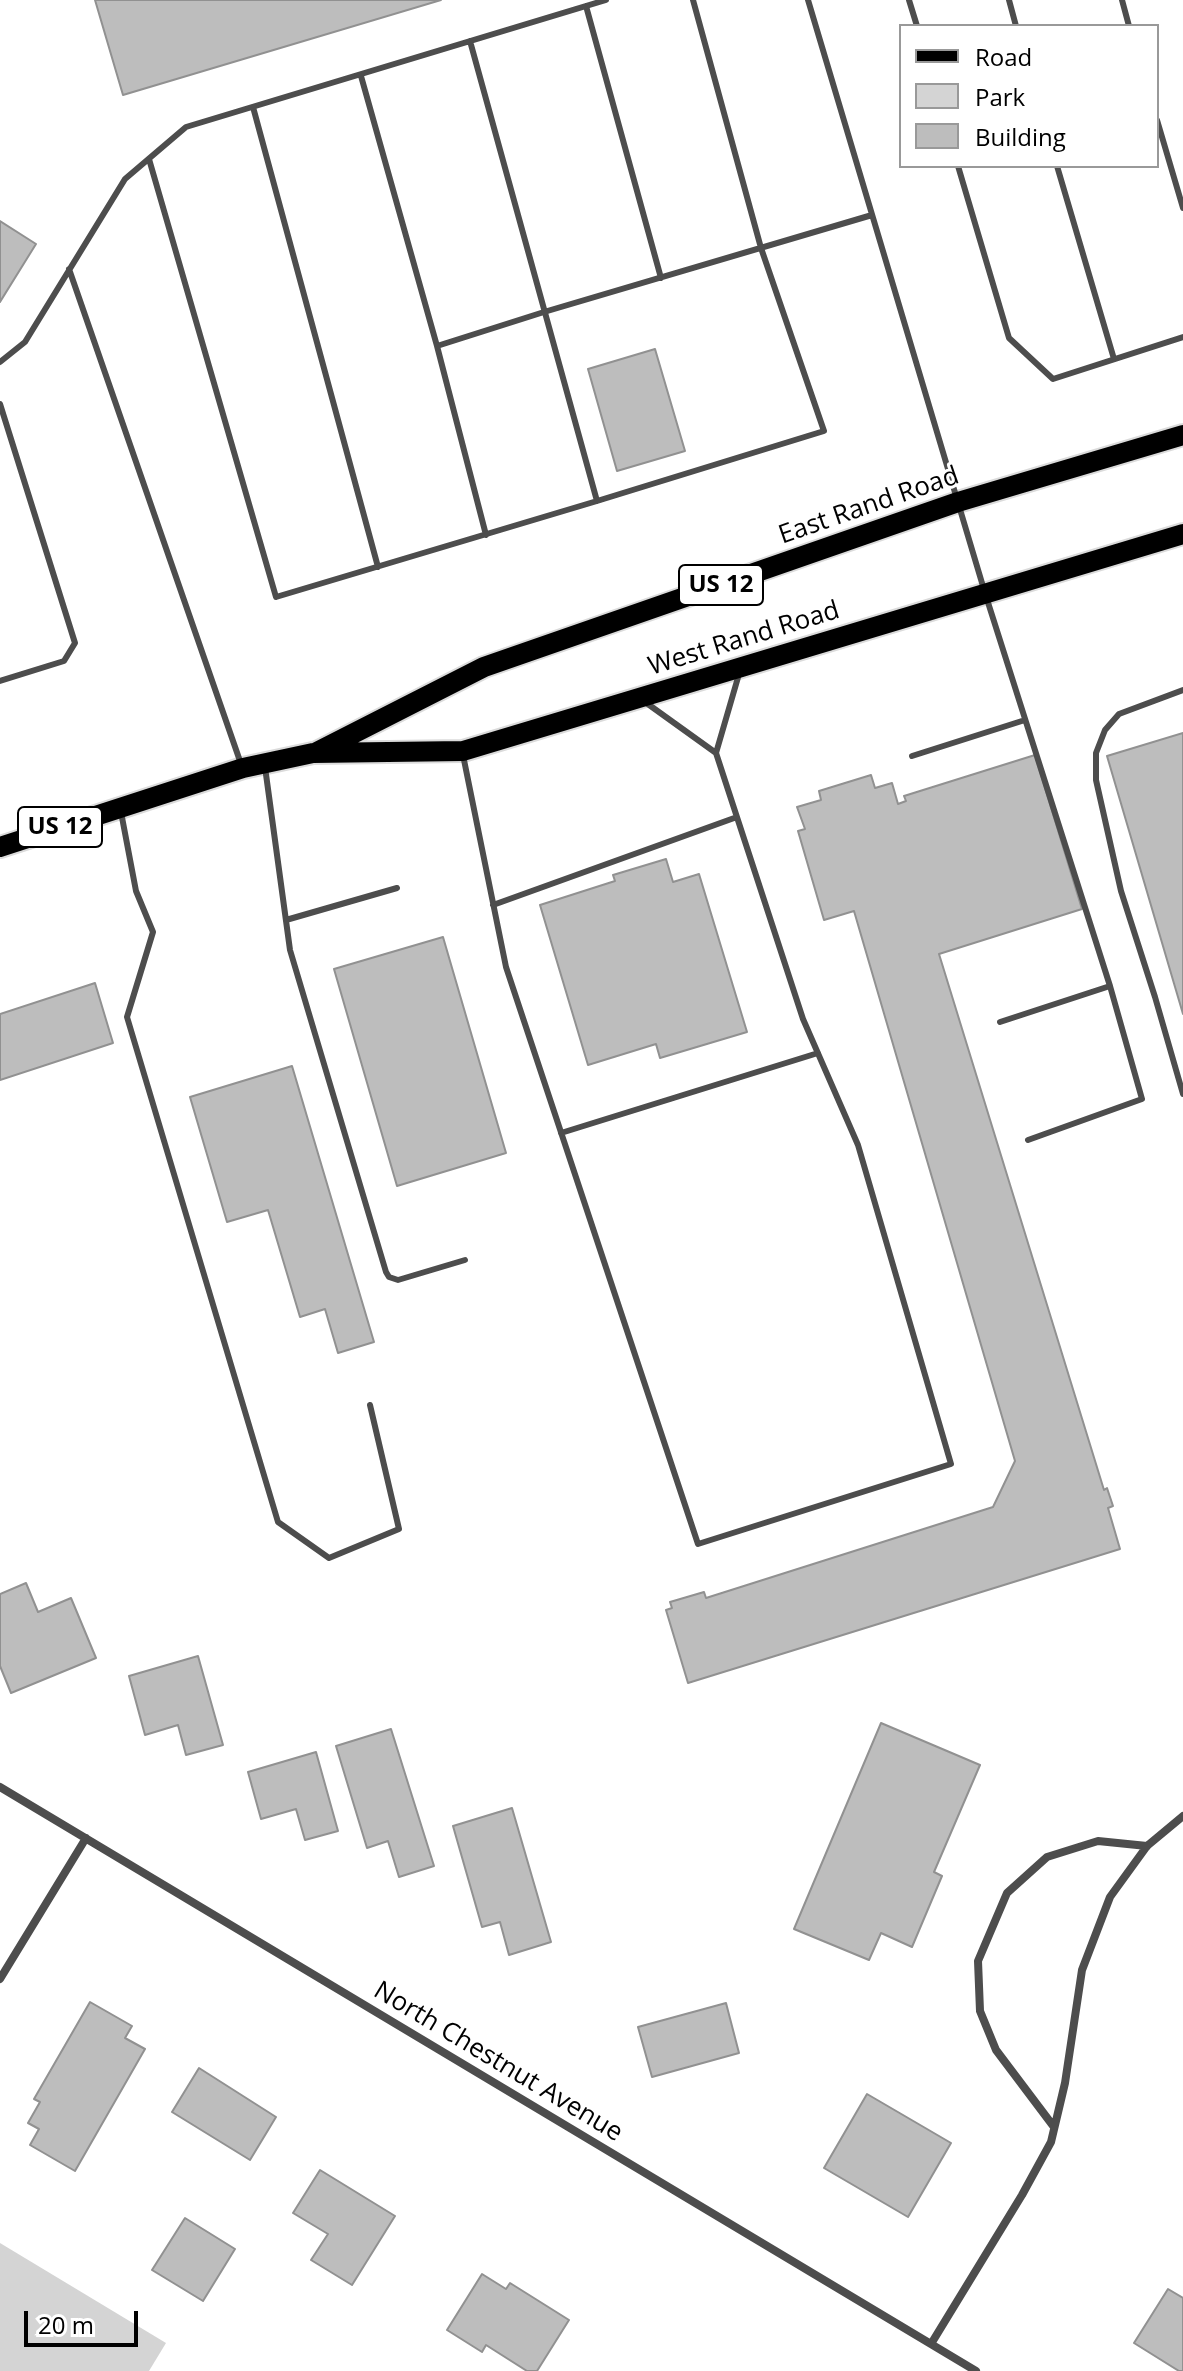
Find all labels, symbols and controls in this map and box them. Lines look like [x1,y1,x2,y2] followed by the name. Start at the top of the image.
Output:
[899,24,1159,168] legend
[975,40,1032,73] text: Road
[975,80,1025,113] text: Park
[975,120,1066,153] text: Building
[775,461,963,551] street label: East Rand Road
[679,565,763,605] road number: US 12
[645,595,843,683] street label: West Rand Road
[18,807,102,847] road number: US 12
[368,1975,628,2149] street label: North Chestnut Avenue
[28,2295,142,2345] scale bar
[38,2308,94,2341] text: 20 m

